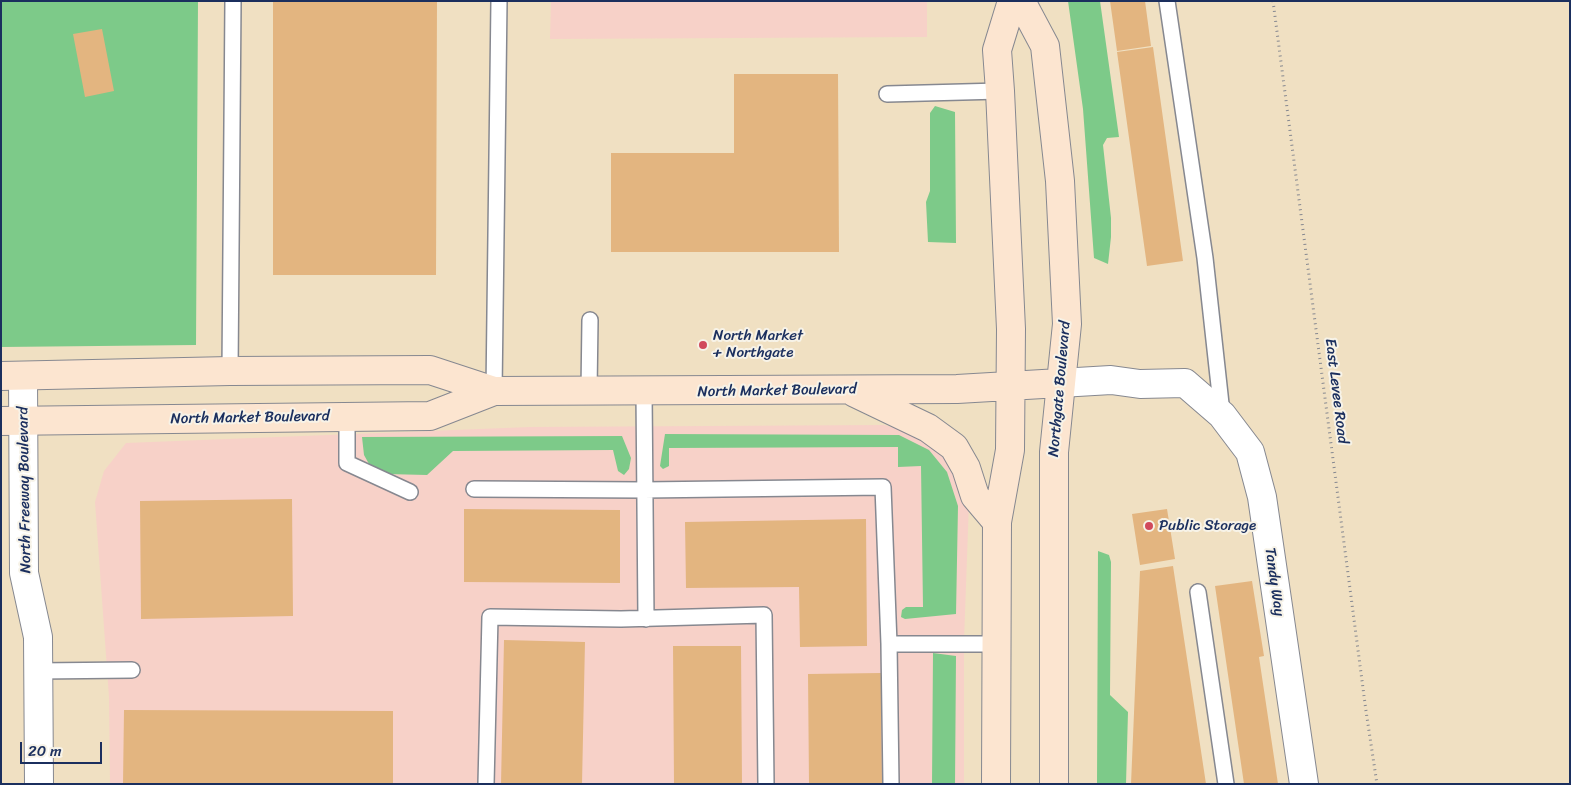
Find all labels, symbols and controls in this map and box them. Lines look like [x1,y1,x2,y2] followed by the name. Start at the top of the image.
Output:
[1045,320,1075,458] street label: Northgate Boulevard
[713,327,803,362] place label: North Market + Northgate
[1321,337,1351,445] street label: East Levee Road
[697,339,709,351] marker: North Market + Northgate
[697,381,857,401] street label: North Market Boulevard
[15,406,35,574] street label: North Freeway Boulevard
[170,408,330,428] street label: North Market Boulevard
[1159,517,1256,535] place label: Public Storage
[1143,520,1155,532] marker: Public Storage
[1260,547,1288,617] street label: Tandy Way
[22,732,105,764] scale bar
[28,738,62,764] text: 20 m

